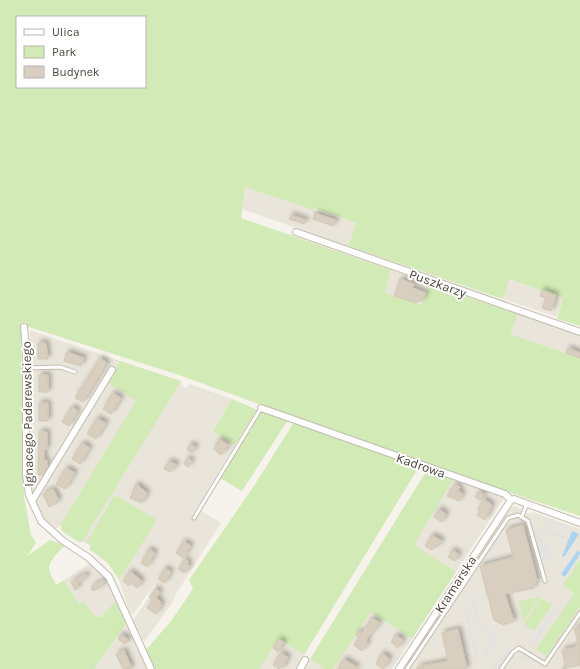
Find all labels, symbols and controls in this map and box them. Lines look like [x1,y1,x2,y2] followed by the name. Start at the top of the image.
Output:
[16,16,146,88] legend
[52,25,80,39] text: Ulica
[52,45,77,59] text: Park
[52,65,100,79] text: Budynek
[407,266,468,301] street label: Puszkarzy
[19,341,36,487] street label: Ignacego Paderewskiego
[394,450,447,481] street label: Kadrowa
[431,553,479,616] street label: Kramarska

